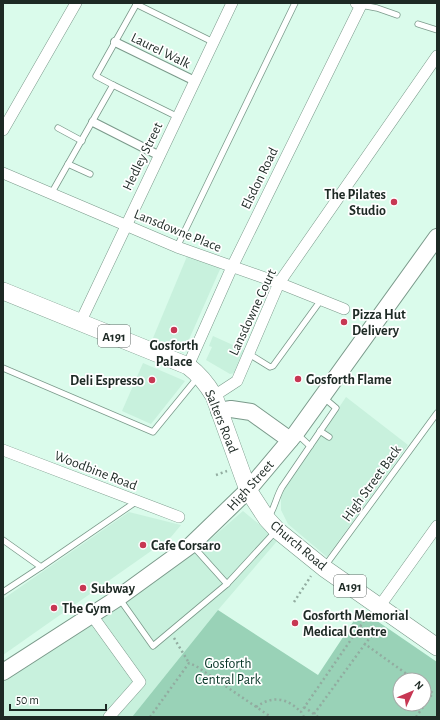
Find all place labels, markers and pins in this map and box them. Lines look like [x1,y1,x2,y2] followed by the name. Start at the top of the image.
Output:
[324,188,386,218] place label: The Pilates Studio
[389,197,399,207] marker: The Pilates Studio
[352,308,406,338] place label: Pizza Hut Delivery
[339,317,349,327] marker: Pizza Hut Delivery
[169,325,179,335] marker: Gosforth Palace
[150,339,198,369] place label: Gosforth Palace
[306,373,392,387] place label: Gosforth Flame
[70,374,144,388] place label: Deli Espresso
[293,374,303,384] marker: Gosforth Flame
[147,375,157,385] marker: Deli Espresso
[151,539,221,553] place label: Cafe Corsaro
[138,540,148,550] marker: Cafe Corsaro
[91,582,136,596] place label: Subway
[78,583,88,593] marker: Subway
[62,602,111,616] place label: The Gym
[49,603,59,613] marker: The Gym
[303,609,409,639] place label: Gosforth Memorial Medical Centre
[290,618,300,628] marker: Gosforth Memorial Medical Centre

